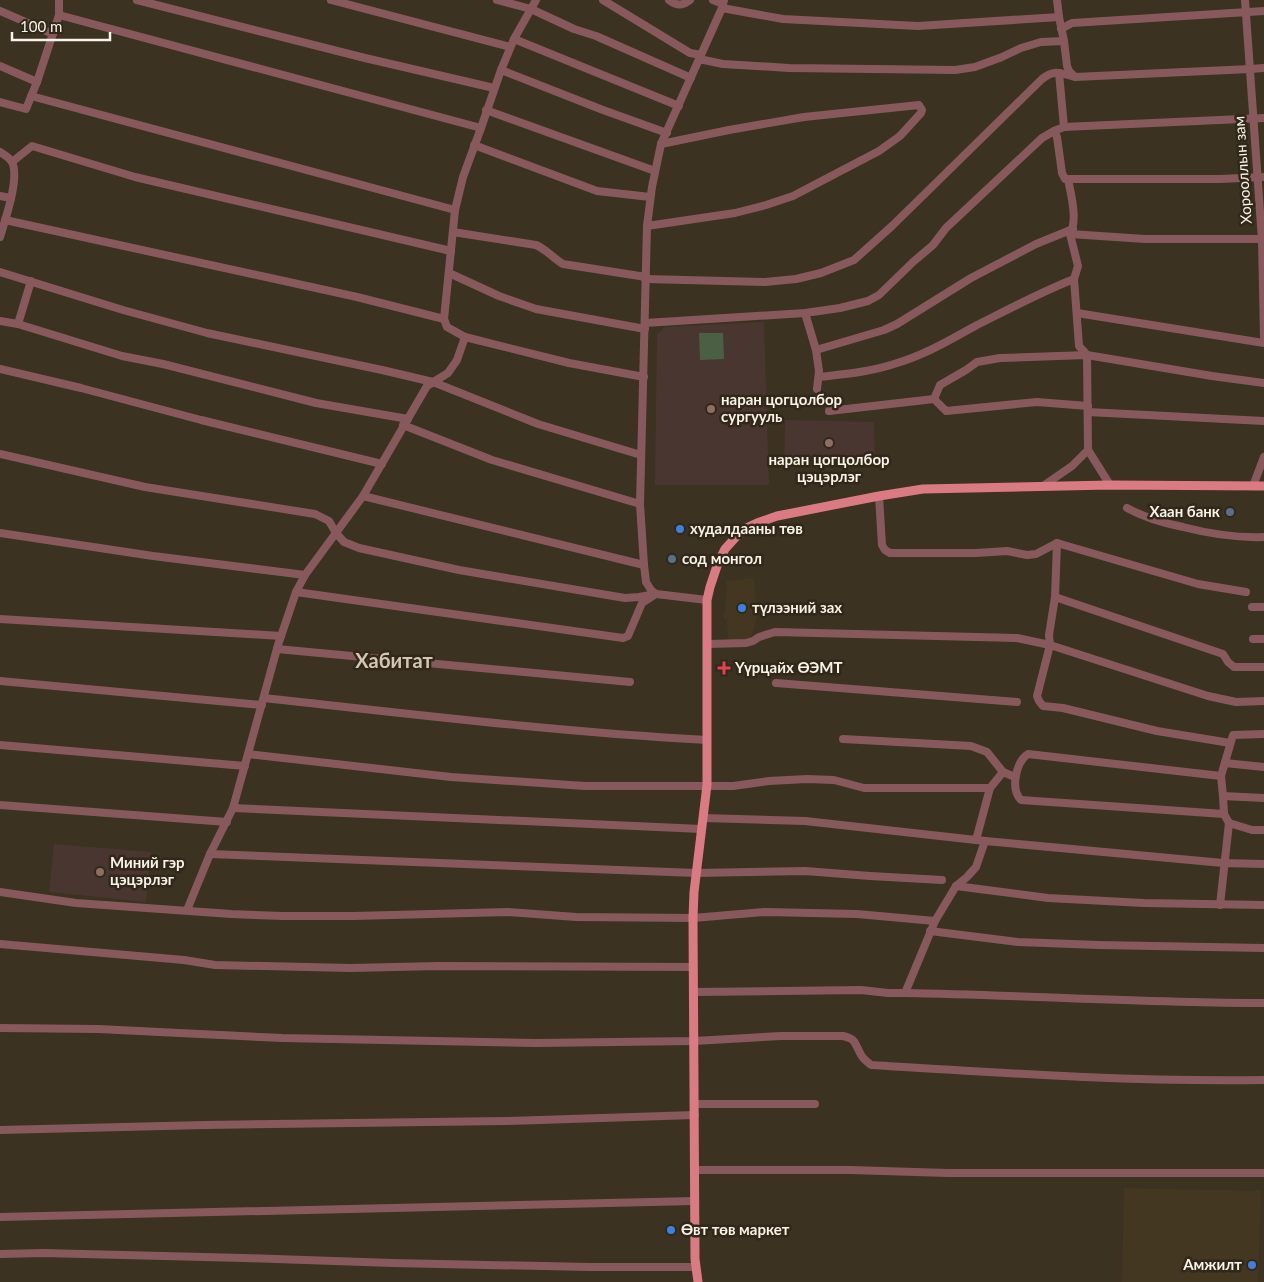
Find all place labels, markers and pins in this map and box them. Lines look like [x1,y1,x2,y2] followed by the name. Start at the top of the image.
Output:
[721,390,842,425] place label: наран цогцолбор сургууль
[705,403,717,415] marker: наран цогцолбор сургууль
[823,437,835,449] marker: наран цогцолбор цэцэрлэг
[768,450,890,485] place label: наран цогцолбор цэцэрлэг
[1149,502,1221,520] place label: Хаан банк
[1224,506,1236,518] marker: Хаан банк
[690,519,803,537] place label: худалдааны төв
[674,523,686,535] marker: худалдааны төв
[682,549,762,567] place label: сод монгол
[666,553,678,565] marker: сод монгол
[752,598,842,616] place label: түлээний зах
[736,602,748,614] marker: түлээний зах
[734,658,842,676] place label: Үүрцайх ӨЭМТ
[717,661,731,675] marker: Үүрцайх ӨЭМТ
[110,853,185,888] place label: Миний гэр цэцэрлэг
[94,866,106,878] marker: Миний гэр цэцэрлэг
[681,1220,790,1238] place label: Өвт төв маркет
[665,1224,677,1236] marker: Өвт төв маркет
[1182,1255,1242,1273] place label: Амжилт
[1246,1259,1258,1271] marker: Амжилт

